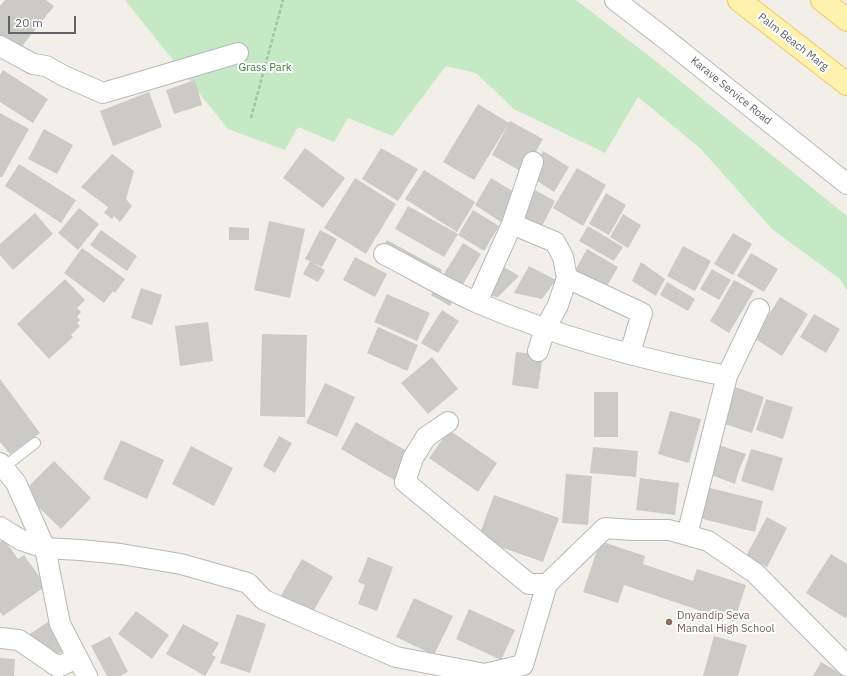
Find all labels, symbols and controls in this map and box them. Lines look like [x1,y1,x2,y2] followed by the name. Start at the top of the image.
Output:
[10,8,78,34] scale bar
[755,10,831,74] street label: Palm Beach Marg
[15,15,43,30] text: 20 m
[688,54,774,128] street label: Karave Service Road
[238,61,292,75] park label: Grass Park
[677,609,775,635] place label: Dnyandip Seva Mandal High School
[664,617,674,627] marker: Dnyandip Seva Mandal High School

